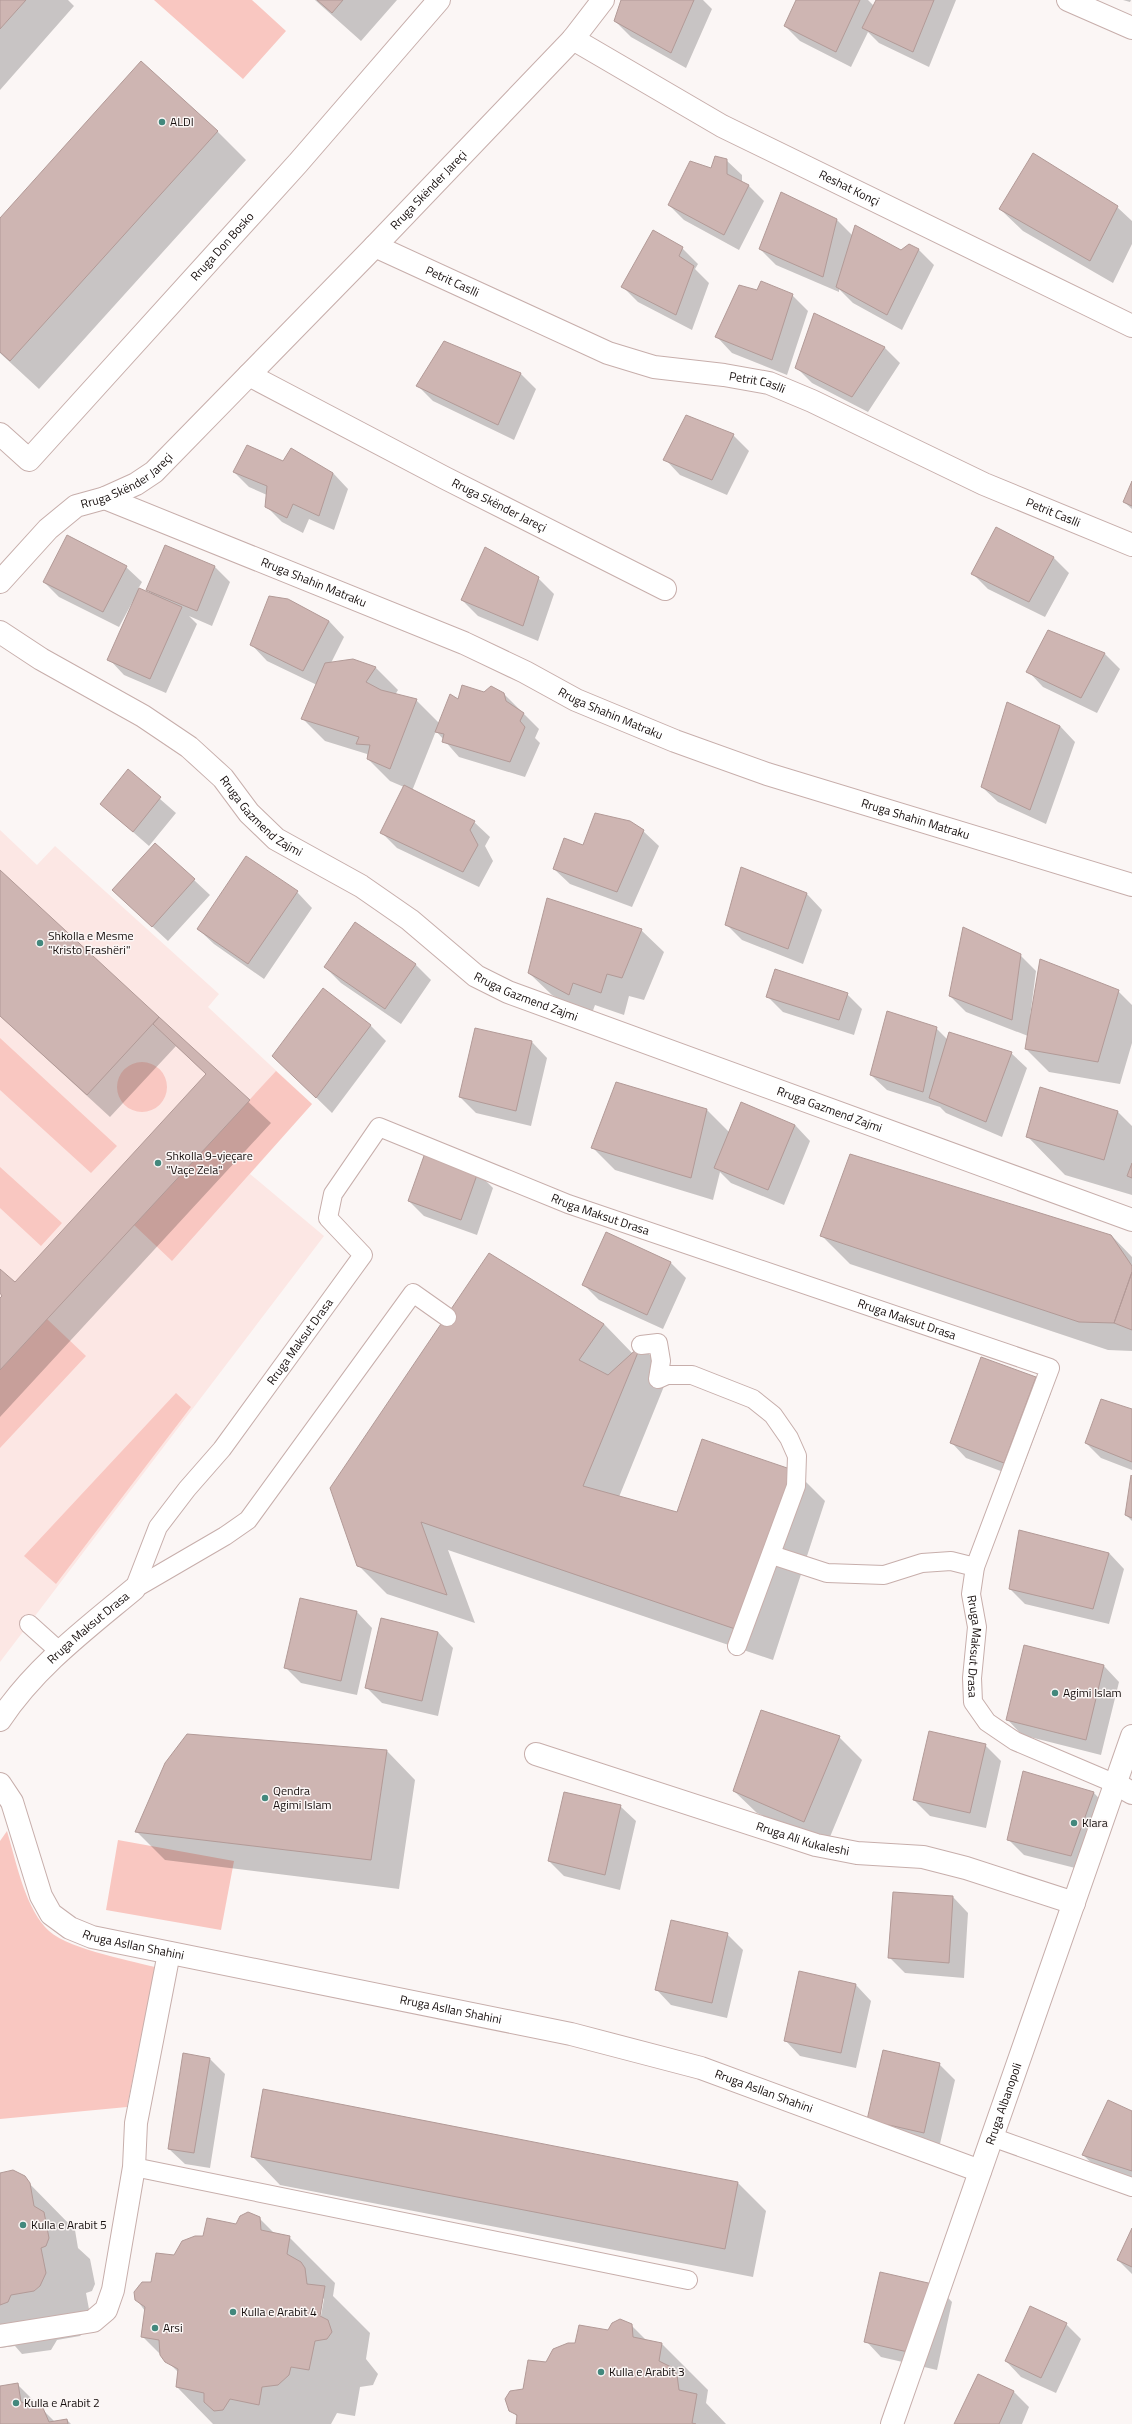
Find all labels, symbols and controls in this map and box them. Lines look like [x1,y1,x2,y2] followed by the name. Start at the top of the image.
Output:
[170,112,194,131] place label: ALDI
[157,117,167,127] marker: ALDI
[385,146,471,234] street label: Rruga Skënder Jareçi
[816,165,883,210] street label: Reshat Konçi
[186,207,258,285] street label: Rruga Don Bosko
[422,260,482,302] street label: Petrit Caslli
[728,366,789,398] street label: Petrit Caslli
[78,448,177,513] street label: Rruga Skënder Jareçi
[449,473,550,537] street label: Rruga Skënder Jareçi
[1023,492,1083,532] street label: Petrit Caslli
[258,552,370,612] street label: Rruga Shahin Matraku
[555,682,666,744] street label: Rruga Shahin Matraku
[215,771,306,861] street label: Rruga Gazmend Zajmi
[859,793,972,844] street label: Rruga Shahin Matraku
[48,926,134,959] place label: Shkolla e Mesme "Kristo Frashëri"
[35,938,45,948] marker: Shkolla e Mesme "Kristo Frashëri"
[471,966,581,1026] street label: Rruga Gazmend Zajmi
[774,1081,885,1137] street label: Rruga Gazmend Zajmi
[166,1146,253,1179] place label: Shkolla 9-vjeçare "Vaçe Zela"
[153,1158,163,1168] marker: Shkolla 9-vjeçare "Vaçe Zela"
[548,1188,652,1240] street label: Rruga Maksut Drasa
[855,1293,959,1344] street label: Rruga Maksut Drasa
[262,1294,337,1389] street label: Rruga Maksut Drasa
[42,1587,133,1668] street label: Rruga Maksut Drasa
[962,1594,987,1698] street label: Rruga Maksut Drasa
[1063,1683,1122,1702] place label: Agimi Islam
[1050,1688,1060,1698] marker: Agimi Islam
[273,1781,332,1814] place label: Qendra Agimi Islam
[260,1793,270,1803] marker: Qendra Agimi Islam
[1082,1813,1108,1832] place label: Klara
[754,1816,851,1860] street label: Rruga Ali Kukaleshi
[1069,1818,1079,1828] marker: Klara
[80,1924,186,1964] street label: Rruga Asllan Shahini
[398,1990,503,2029] street label: Rruga Asllan Shahini
[980,2060,1026,2147] street label: Rruga Albanopoli
[712,2064,816,2118] street label: Rruga Asllan Shahini
[31,2215,107,2234] place label: Kulla e Arabit 5
[18,2220,28,2230] marker: Kulla e Arabit 5
[241,2302,317,2321] place label: Kulla e Arabit 4
[228,2307,238,2317] marker: Kulla e Arabit 4
[163,2318,183,2337] place label: Arsi
[150,2323,160,2333] marker: Arsi
[609,2362,685,2381] place label: Kulla e Arabit 3
[596,2367,606,2377] marker: Kulla e Arabit 3
[24,2393,100,2412] place label: Kulla e Arabit 2
[11,2398,21,2408] marker: Kulla e Arabit 2

